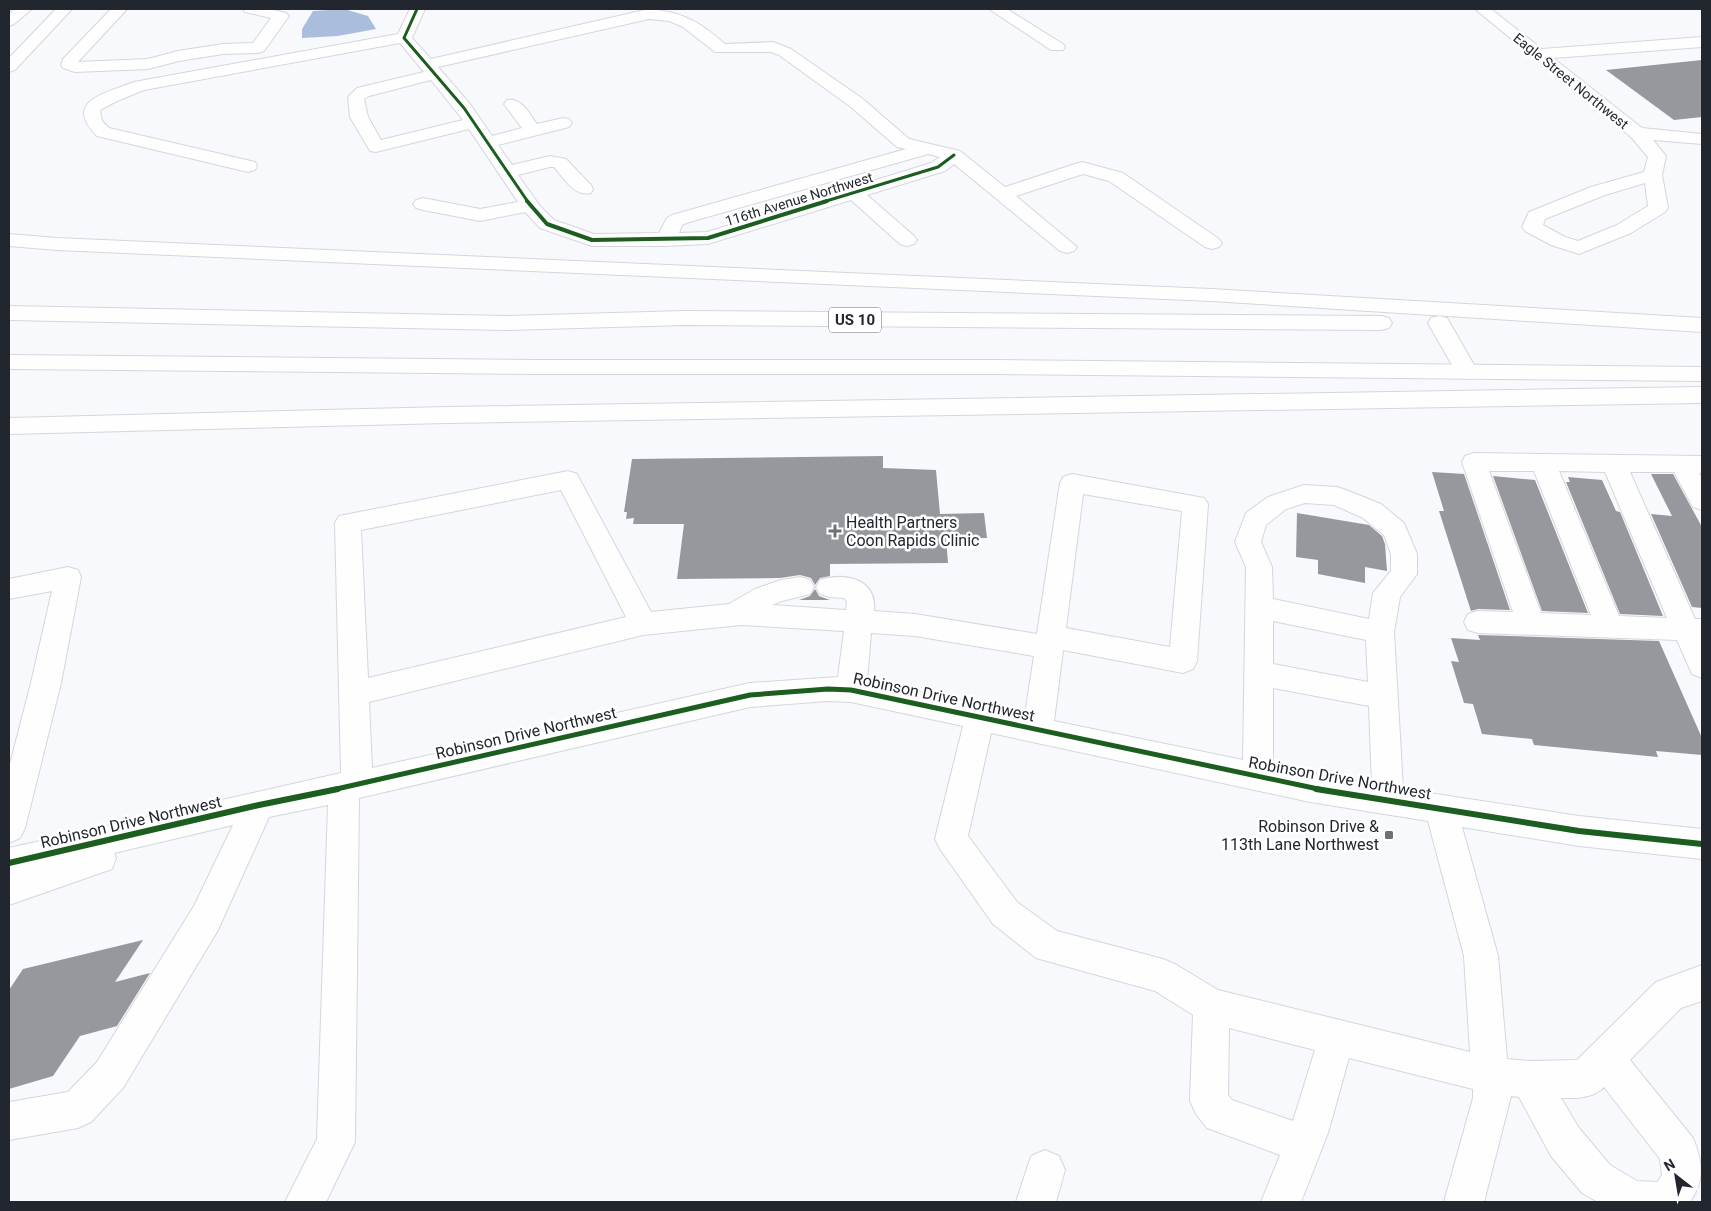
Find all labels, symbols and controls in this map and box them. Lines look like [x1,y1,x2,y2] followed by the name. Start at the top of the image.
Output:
[1510,30,1632,133] street label: Eagle Street Northwest
[723,169,875,229] street label: 116th Avenue Northwest
[829,308,881,332] road number: US 10
[846,513,979,550] place label: Health Partners Coon Rapids Clinic
[828,524,842,538] marker: Health Partners Coon Rapids Clinic
[851,668,1037,726] street label: Robinson Drive Northwest
[434,703,618,763] street label: Robinson Drive Northwest
[1247,753,1433,803] street label: Robinson Drive Northwest
[39,792,223,852] street label: Robinson Drive Northwest
[1221,817,1379,854] place label: Robinson Drive & 113th Lane Northwest
[1383,829,1395,841] marker: Robinson Drive & 113th Lane Northwest
[1651,1151,1701,1201] north arrow
[1661,1155,1678,1174] text: N

